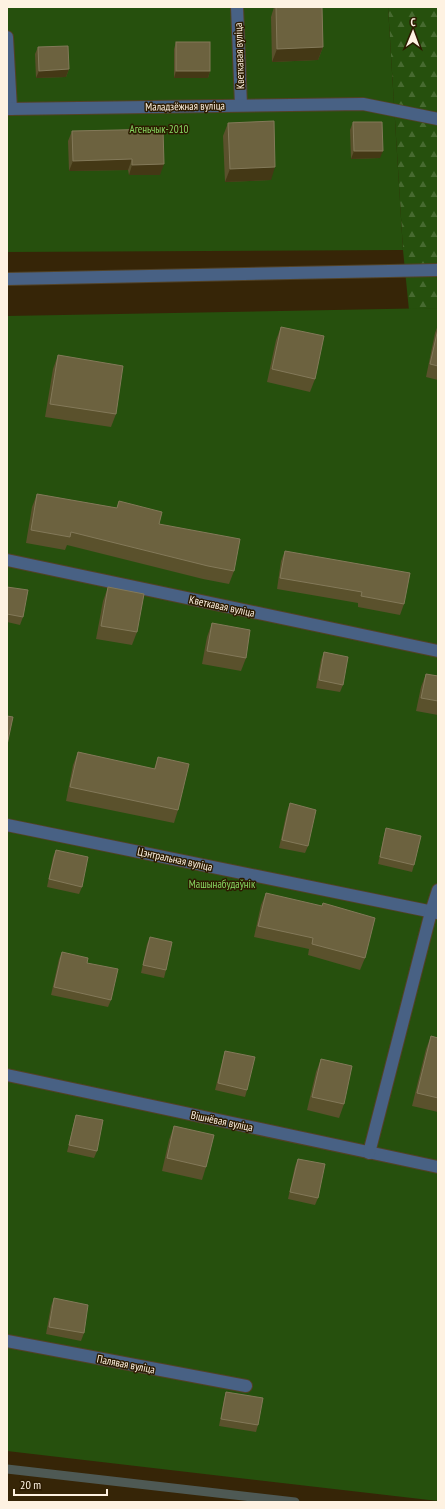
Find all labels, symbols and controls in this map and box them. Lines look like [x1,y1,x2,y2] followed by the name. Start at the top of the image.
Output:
[393,12,433,52] north arrow
[411,15,416,29] text: С
[231,22,247,90] street label: Кветкавая вуліца
[145,98,225,114] street label: Маладзёжная вуліца
[129,122,189,136] park label: Агеньчык-2010
[188,592,256,620] street label: Кветкавая вуліца
[136,844,214,874] street label: Цэнтральная вуліца
[189,877,256,891] park label: Машынабудаўнік
[190,1108,254,1134] street label: Вішнёвая вуліца
[96,1352,156,1376] street label: Палявая вуліца
[14,1471,107,1497] scale bar
[20,1477,41,1492] text: 20 m

